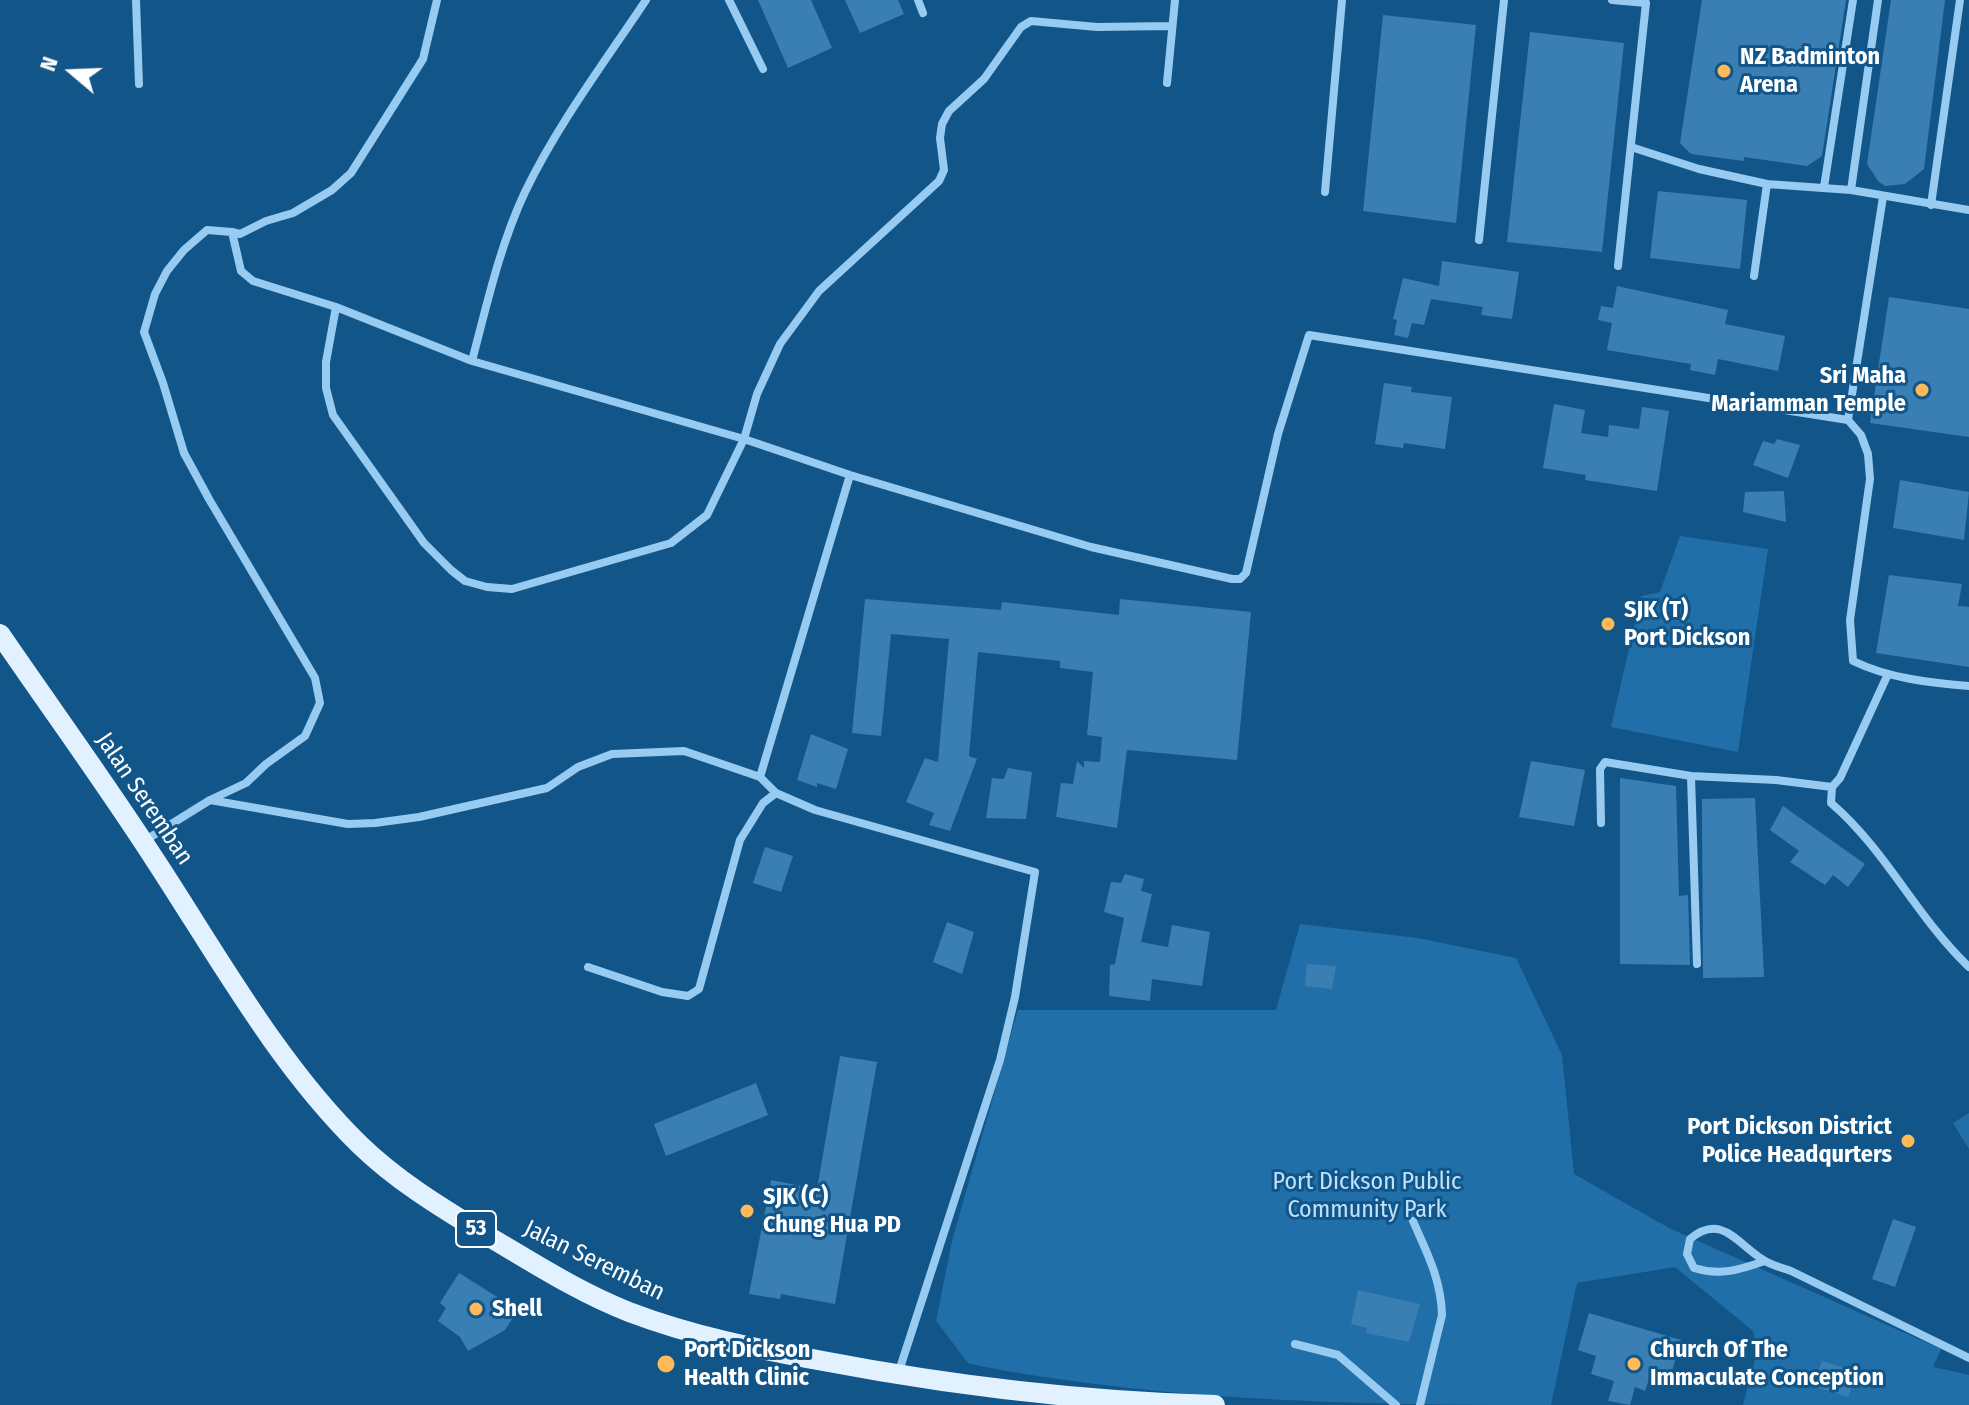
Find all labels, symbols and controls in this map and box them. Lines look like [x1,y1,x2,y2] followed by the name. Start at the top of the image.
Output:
[32,32,112,112] north arrow
[1740,43,1880,99] place label: NZ Badminton Arena
[34,53,64,75] text: N
[1715,62,1733,80] marker: NZ Badminton Arena
[1711,362,1906,418] place label: Sri Maha Mariamman Temple
[1913,381,1931,399] marker: Sri Maha Mariamman Temple
[1624,596,1750,652] place label: SJK (T) Port Dickson
[1599,615,1617,633] marker: SJK (T) Port Dickson
[89,727,199,871] street label: Jalan Seremban
[1687,1113,1892,1169] place label: Port Dickson District Police Headqurters
[1899,1132,1917,1150] marker: Port Dickson District Police Headqurters
[1273,1168,1461,1224] park label: Port Dickson Public Community Park
[763,1183,901,1239] place label: SJK (C) Chung Hua PD
[738,1202,756,1220] marker: SJK (C) Chung Hua PD
[456,1211,496,1247] road number: 53
[519,1215,669,1307] street label: Jalan Seremban
[492,1295,542,1323] place label: Shell
[467,1300,485,1318] marker: Shell
[684,1336,810,1392] place label: Port Dickson Health Clinic
[1650,1336,1884,1392] place label: Church Of The Immaculate Conception
[655,1353,677,1375] marker: Port Dickson Health Clinic
[1625,1355,1643,1373] marker: Church Of The Immaculate Conception

